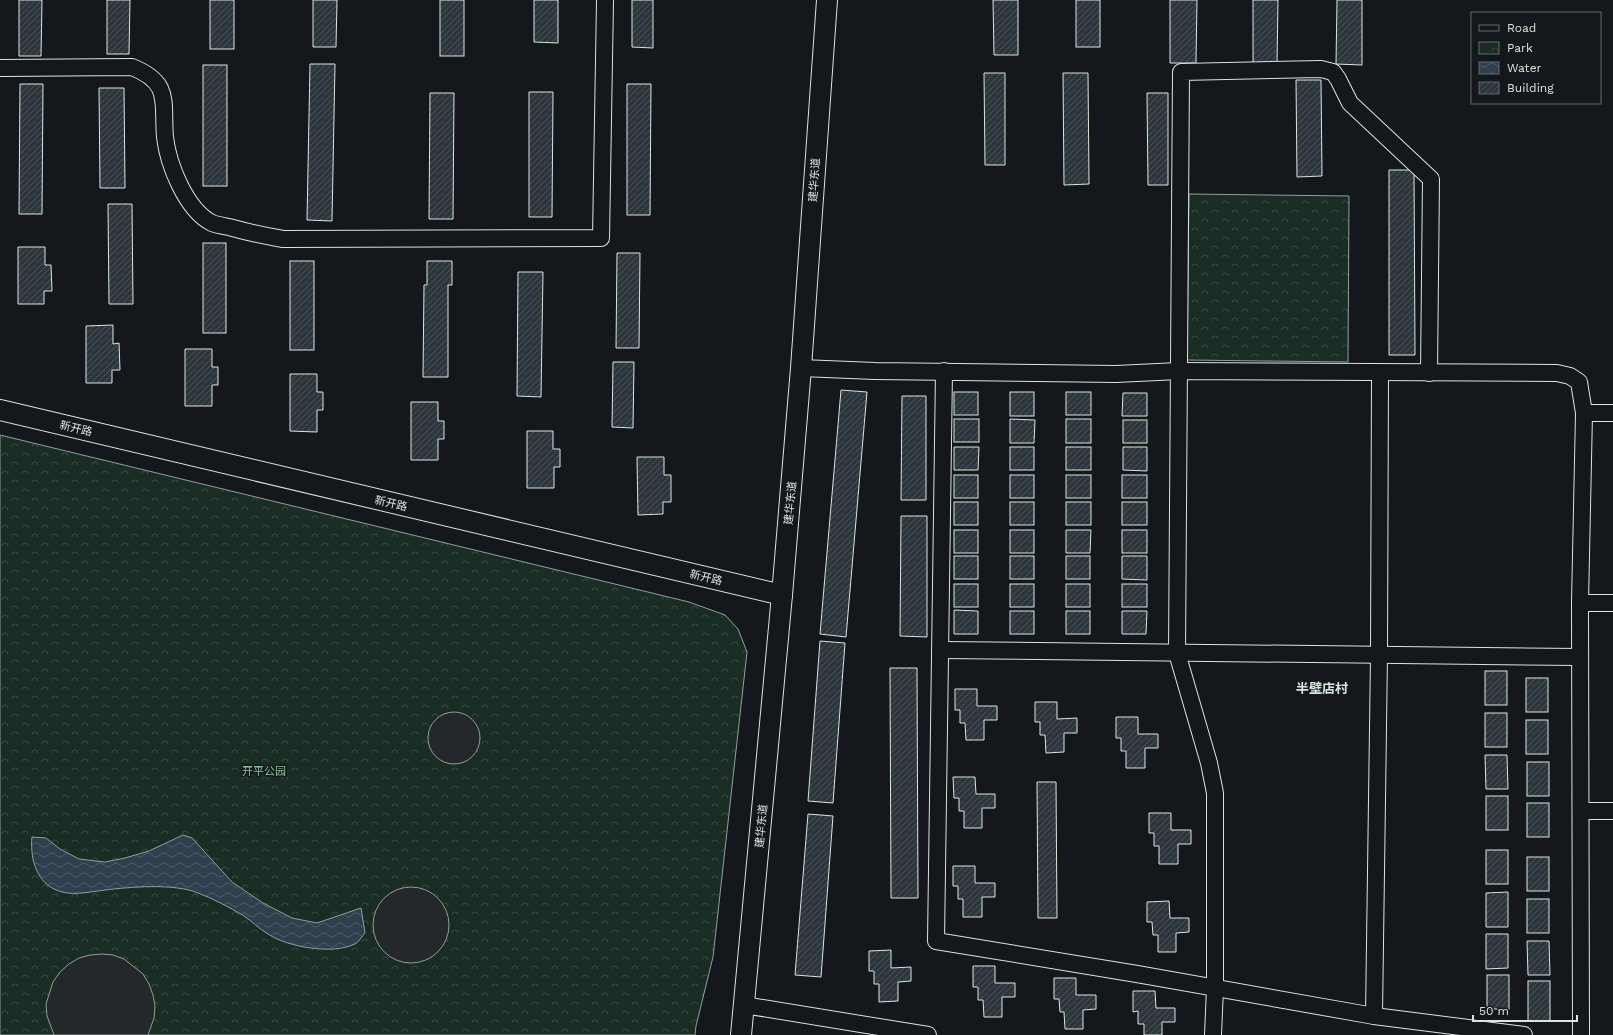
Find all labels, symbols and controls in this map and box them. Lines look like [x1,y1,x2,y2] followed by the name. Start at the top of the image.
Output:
[1471,12,1601,104] legend
[1507,21,1536,35] text: Road
[1507,41,1533,55] text: Park
[1507,61,1542,75] text: Water
[1507,81,1554,95] text: Building
[806,158,823,202] street label: 建华东道
[58,418,93,439] street label: 新开路
[782,481,799,526] street label: 建华东道
[373,493,408,514] street label: 新开路
[688,567,723,588] street label: 新开路
[1296,681,1348,696] district label: 半壁店村
[242,765,286,778] park label: 开平公园
[753,804,770,849] street label: 建华东道
[1473,997,1577,1023] scale bar
[1479,1004,1509,1018] text: 50 m

